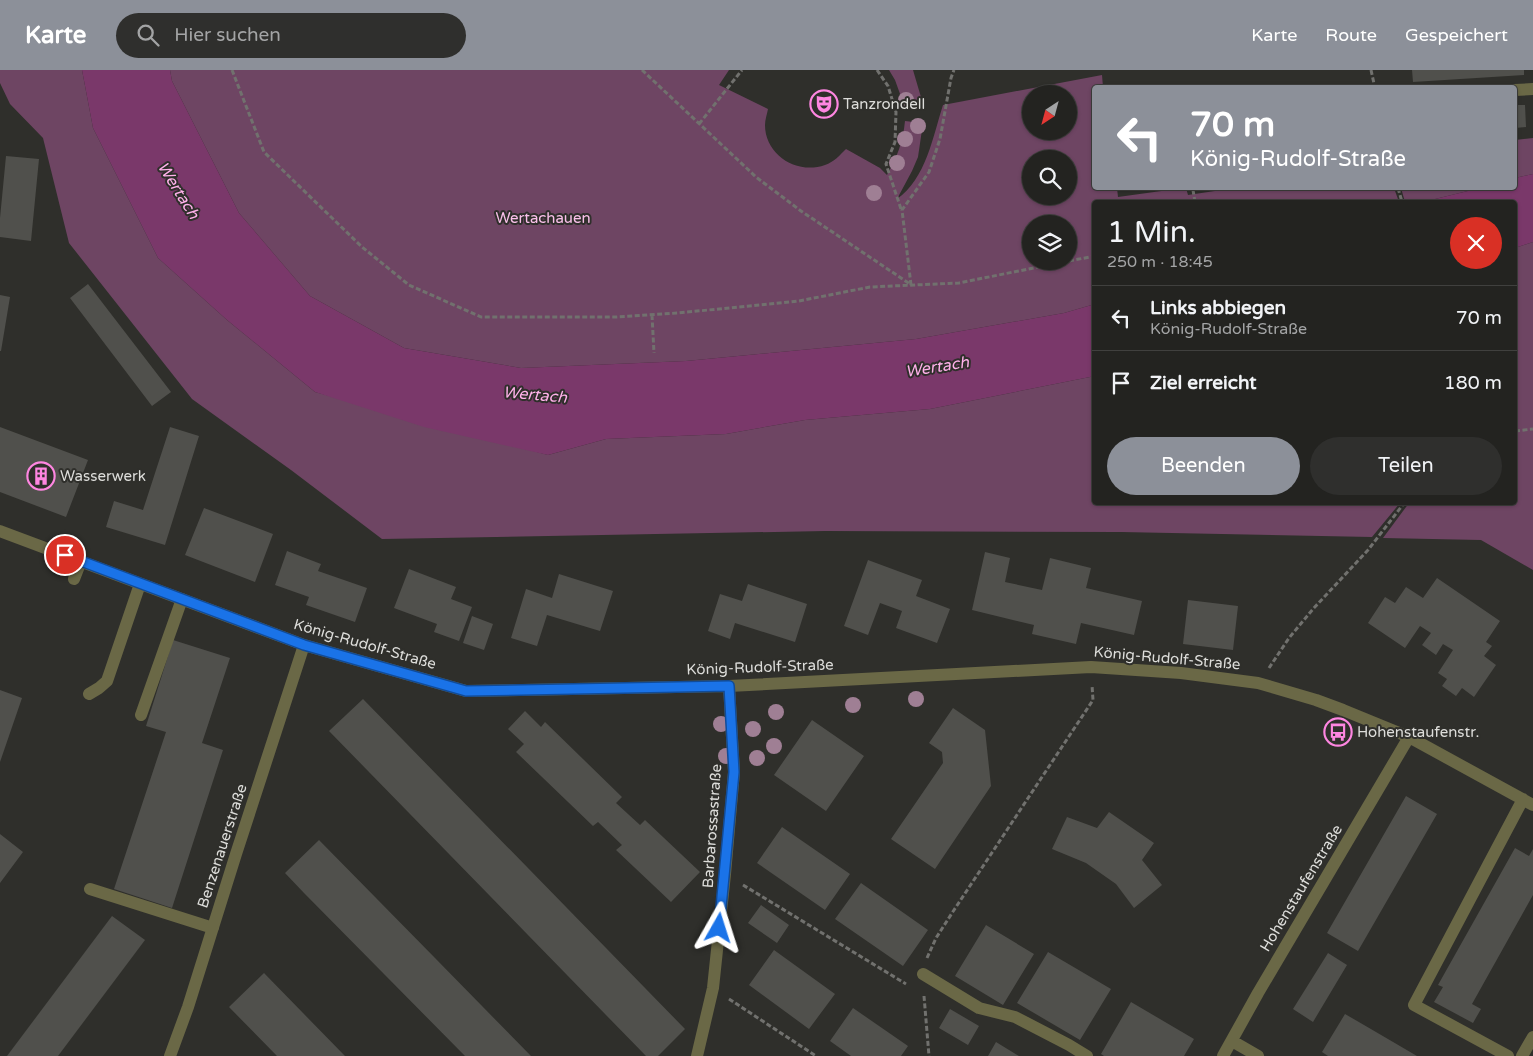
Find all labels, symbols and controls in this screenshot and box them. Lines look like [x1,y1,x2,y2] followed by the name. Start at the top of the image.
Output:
[116,13,466,58] search box
[25,21,86,50] text: Karte
[134,21,162,49] icon: search
[174,24,281,46] text: Hier suchen
[1251,24,1297,46] text: Karte
[1325,24,1377,46] text: Route
[1405,24,1508,46] text: Gespeichert
[1022,85,1078,140] north arrow
[1022,85,1077,270] map controls
[809,89,839,119] theatre icon: Tanzrondell
[843,95,925,113] place label: Tanzrondell
[1190,104,1275,146] text: 70 m
[1107,105,1172,170] icon: left
[1190,146,1406,172] text: König-Rudolf-Straße
[1022,150,1077,205] button: search
[153,158,204,224] water label: Wertach
[495,209,591,227] park label: Wertachauen
[1107,214,1196,251] text: 1 Min.
[1022,215,1077,270] button: layers
[1450,217,1502,269] button: close
[1107,252,1213,272] text: 250 m · 18:45
[1150,297,1286,319] text: Links abbiegen
[1107,304,1135,332] icon: left
[1456,307,1502,329] text: 70 m
[1150,319,1307,339] text: König-Rudolf-Straße
[904,352,972,382] water label: Wertach
[1107,369,1135,397] icon: arrive
[1150,372,1257,394] text: Ziel erreicht
[1444,372,1502,394] text: 180 m
[502,382,569,408] water label: Wertach
[1107,437,1300,495] button: Beenden
[1310,437,1502,495] button: Teilen
[26,461,56,491] building icon: Wasserwerk
[60,467,146,485] place label: Wasserwerk
[44,534,86,576] pin
[51,541,79,569] icon: arrive
[292,615,438,673] street label: König-Rudolf-Straße
[1093,643,1241,673] street label: König-Rudolf-Straße
[686,655,834,679] street label: König-Rudolf-Straße
[1323,717,1353,747] bus stop icon: Hohenstaufenstr.
[1357,723,1479,741] place label: Hohenstaufenstr.
[699,763,725,889] street label: Barbarossastraße
[193,782,251,910] street label: Benzenauerstraße
[1256,821,1346,955] street label: Hohenstaufenstraße
[692,901,744,953] position arrow

